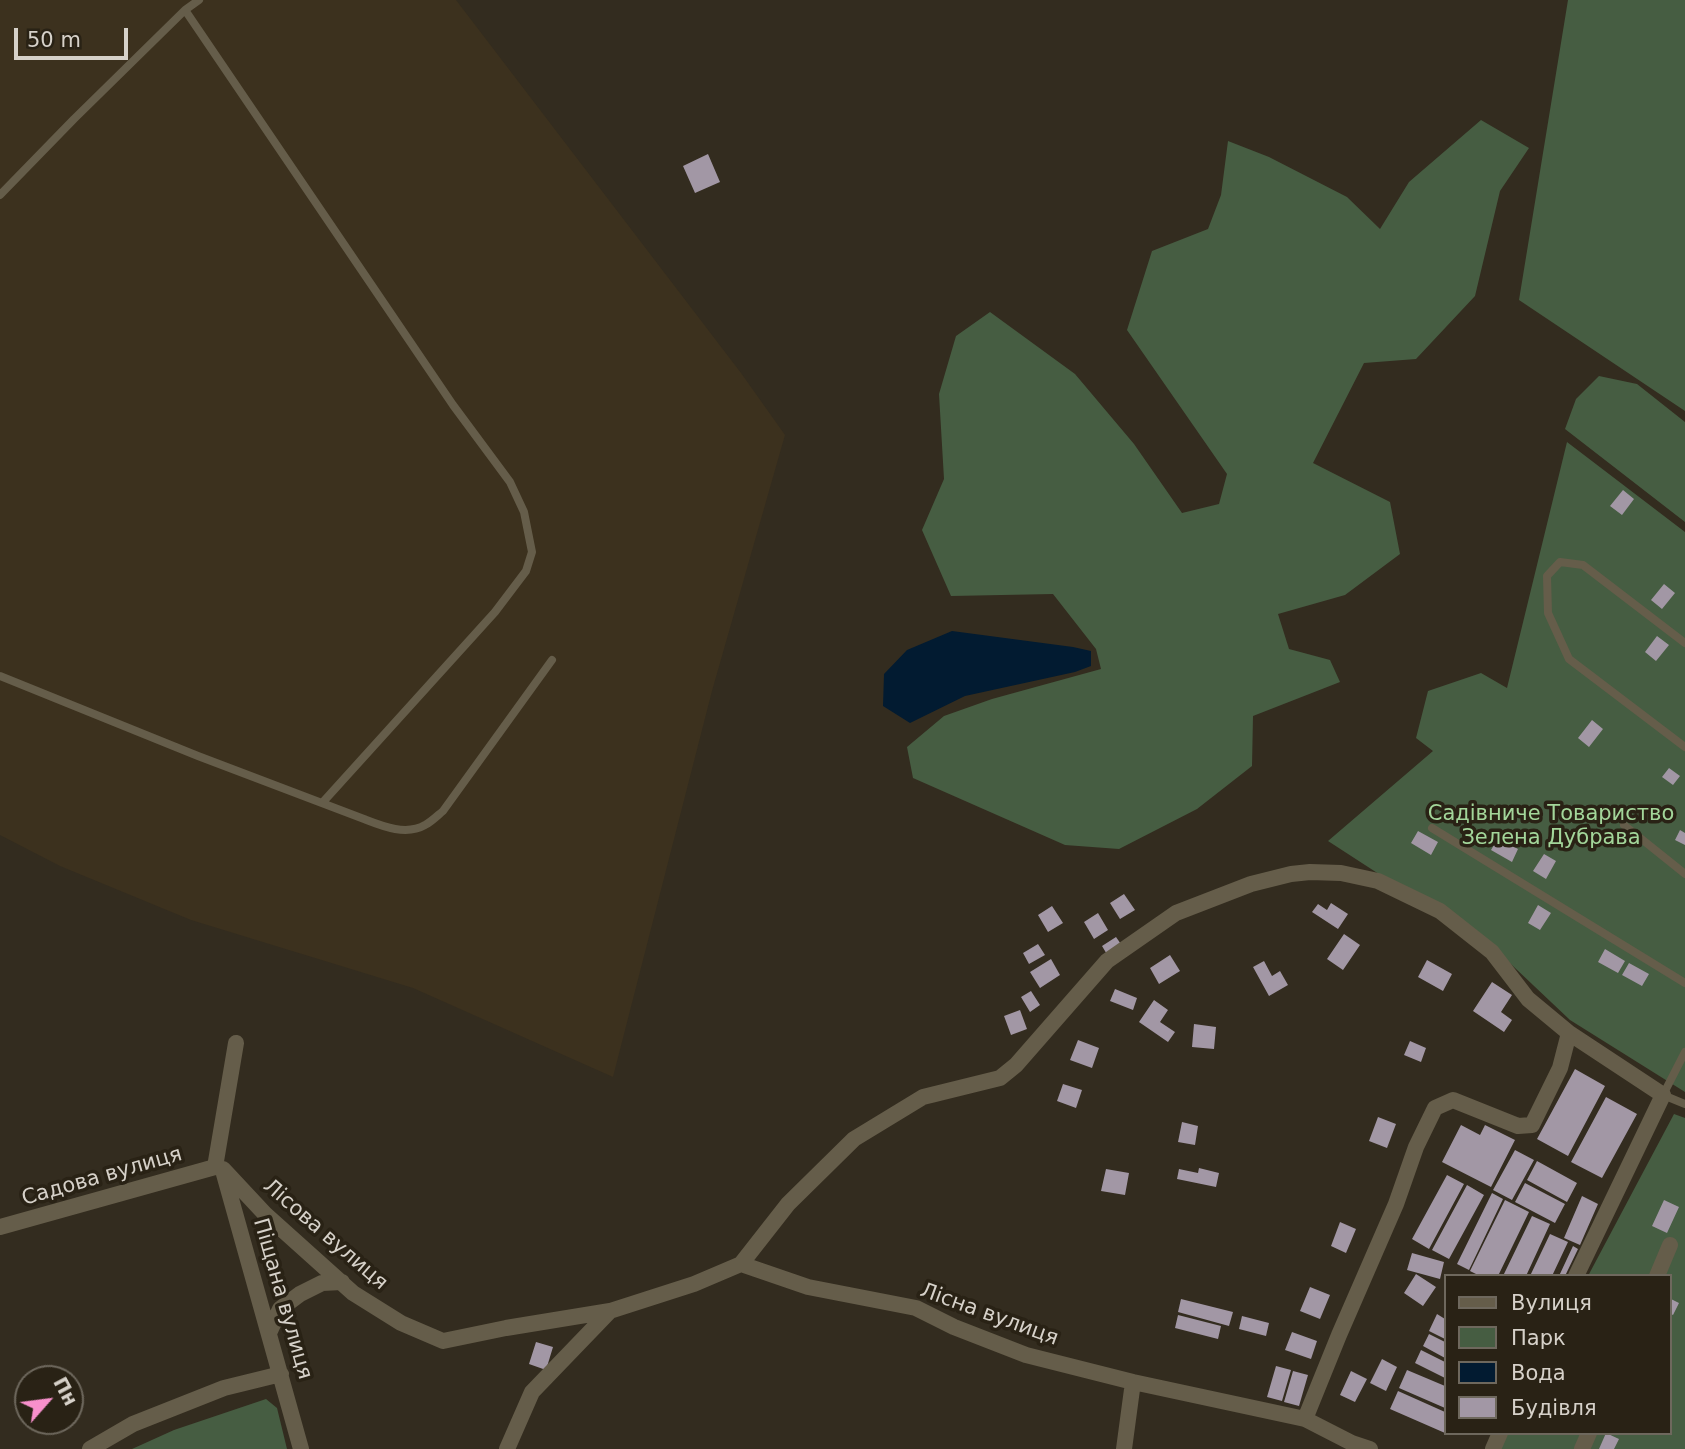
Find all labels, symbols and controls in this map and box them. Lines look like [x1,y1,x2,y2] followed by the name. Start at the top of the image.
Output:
[18,14,131,58] scale bar
[27,28,81,52] text: 50 m
[1428,802,1674,852] park label: Садівниче Товариство Зелена Дубрава
[19,1142,185,1212] street label: Садова вулиця
[258,1174,392,1296] street label: Лісова вулиця
[247,1216,317,1382] street label: Піщана вулиця
[1444,1274,1671,1435] legend
[916,1278,1062,1352] street label: Лісна вулиця
[1511,1291,1592,1315] text: Вулиця
[1511,1326,1566,1350] text: Парк
[1511,1361,1566,1385] text: Вода
[14,1365,84,1435] north arrow
[49,1373,82,1409] text: Пн
[1511,1396,1597,1420] text: Будівля

